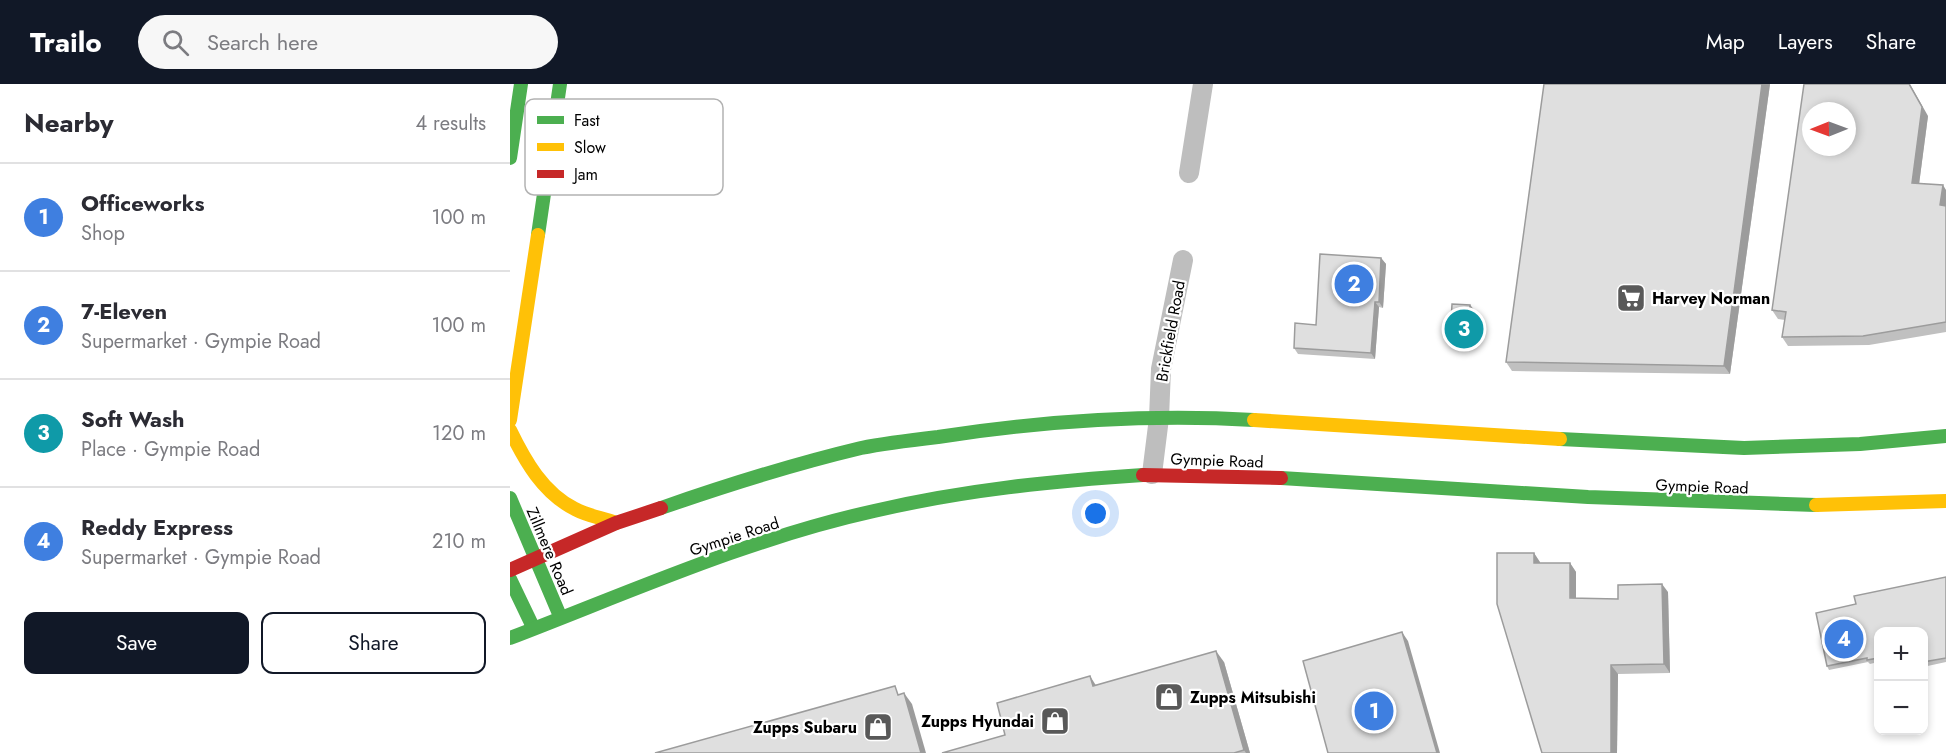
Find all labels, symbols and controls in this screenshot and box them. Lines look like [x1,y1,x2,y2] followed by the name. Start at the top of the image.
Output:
[138,15,558,69] search box
[30,22,102,63] text: Trailo
[159,26,192,59] icon: search
[207,26,318,58] text: Search here
[1706,27,1745,57] text: Map
[1778,27,1833,57] text: Layers
[1866,27,1916,57] text: Share
[525,99,723,195] legend
[1802,102,1856,156] north arrow
[24,104,113,142] text: Nearby
[415,109,486,138] text: 4 results
[574,109,600,132] text: Fast
[574,136,606,159] text: Slow
[572,163,598,186] text: Jam
[81,187,205,219] text: Officeworks
[38,203,49,232] text: 1
[431,203,486,232] text: 100 m
[81,219,125,248] text: Shop
[1334,262,1374,306] pin: 2
[1150,279,1191,383] street label: Brickfield Road
[1615,282,1647,314] supermarket icon: Harvey Norman
[1652,287,1770,310] place label: Harvey Norman
[81,295,167,327] text: 7-Eleven
[1444,306,1484,352] pin: 3
[37,311,50,340] text: 2
[431,311,486,340] text: 100 m
[81,327,321,356] text: Supermarket · Gympie Road
[81,403,185,435] text: Soft Wash
[37,419,50,448] text: 3
[432,419,486,448] text: 120 m
[81,435,260,464] text: Place · Gympie Road
[1170,447,1264,474] street label: Gympie Road
[1655,473,1749,500] street label: Gympie Road
[1081,499,1110,528] your location
[521,504,578,599] street label: Zillmere Road
[81,511,233,543] text: Reddy Express
[686,511,782,562] street label: Gympie Road
[37,527,50,556] text: 4
[432,527,486,556] text: 210 m
[81,543,321,572] text: Supermarket · Gympie Road
[24,612,249,674] button: Save
[261,612,486,674] button: Share
[1824,616,1864,662] pin: 4
[1874,627,1928,735] map controls
[1874,627,1928,681] button: +
[1153,681,1185,713] shop icon: Zupps Mitsubishi
[1874,681,1928,735] button: −
[1190,686,1316,709] place label: Zupps Mitsubishi
[1354,688,1394,734] pin: 1
[1039,705,1071,737] shop icon: Zupps Hyundai
[921,710,1034,733] place label: Zupps Hyundai
[862,711,894,743] shop icon: Zupps Subaru
[753,716,857,739] place label: Zupps Subaru

